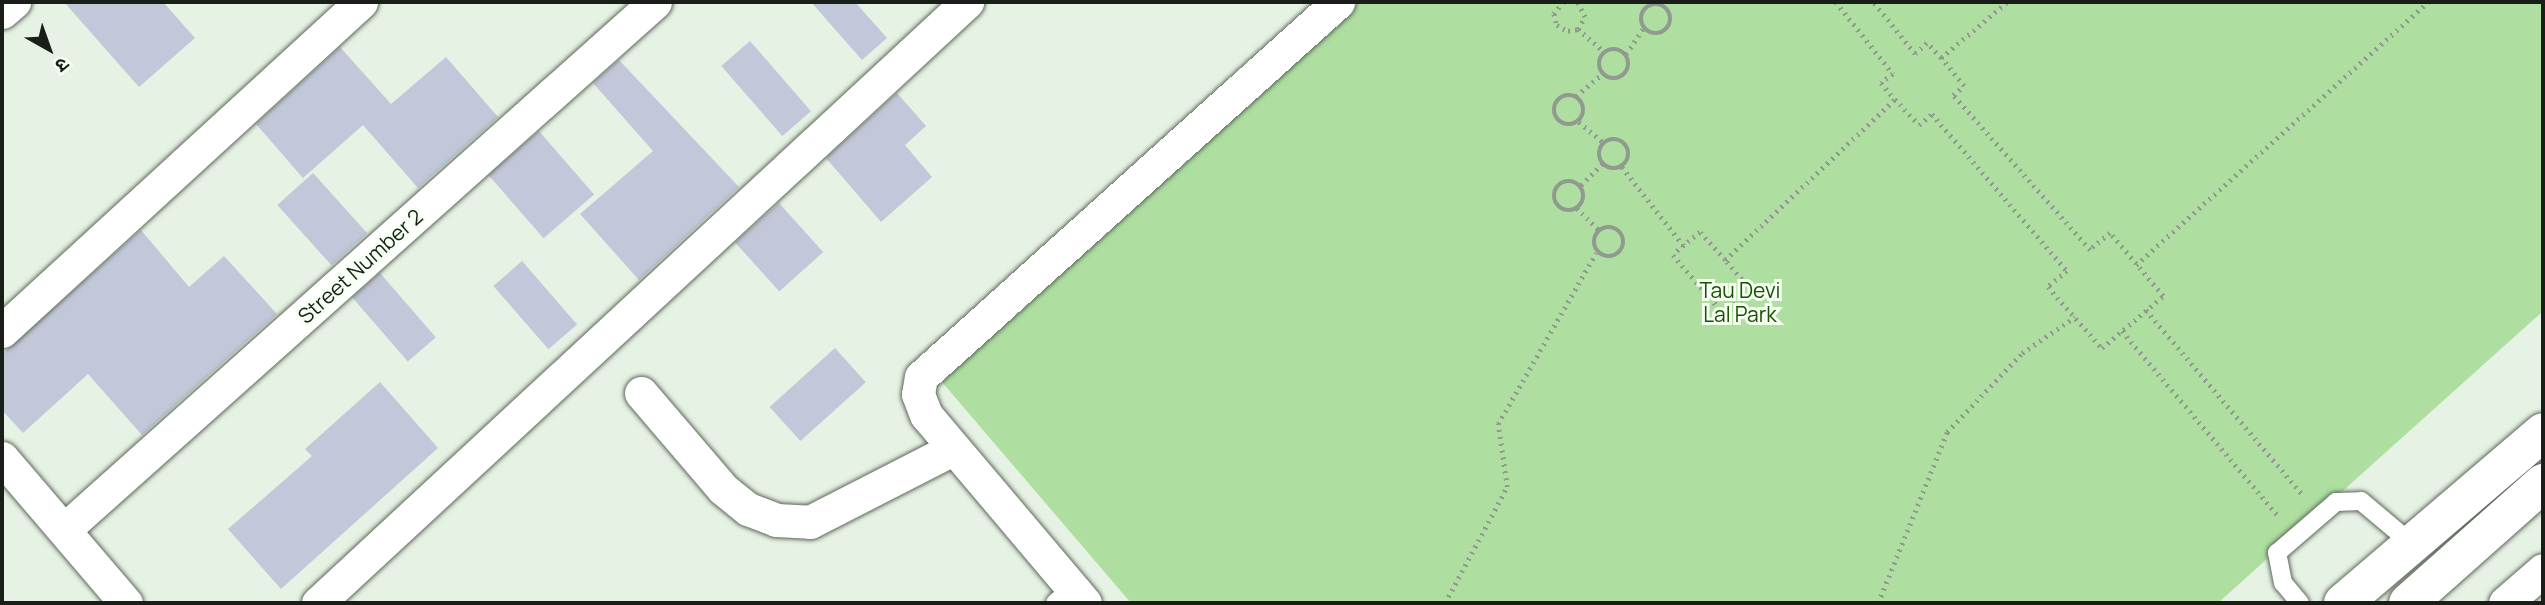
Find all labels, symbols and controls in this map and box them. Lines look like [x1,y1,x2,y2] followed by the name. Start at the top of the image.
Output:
[14,14,84,84] north arrow
[50,52,75,79] text: उ
[292,203,428,329] street label: Street Number 2
[1700,277,1780,327] park label: Tau Devi Lal Park

